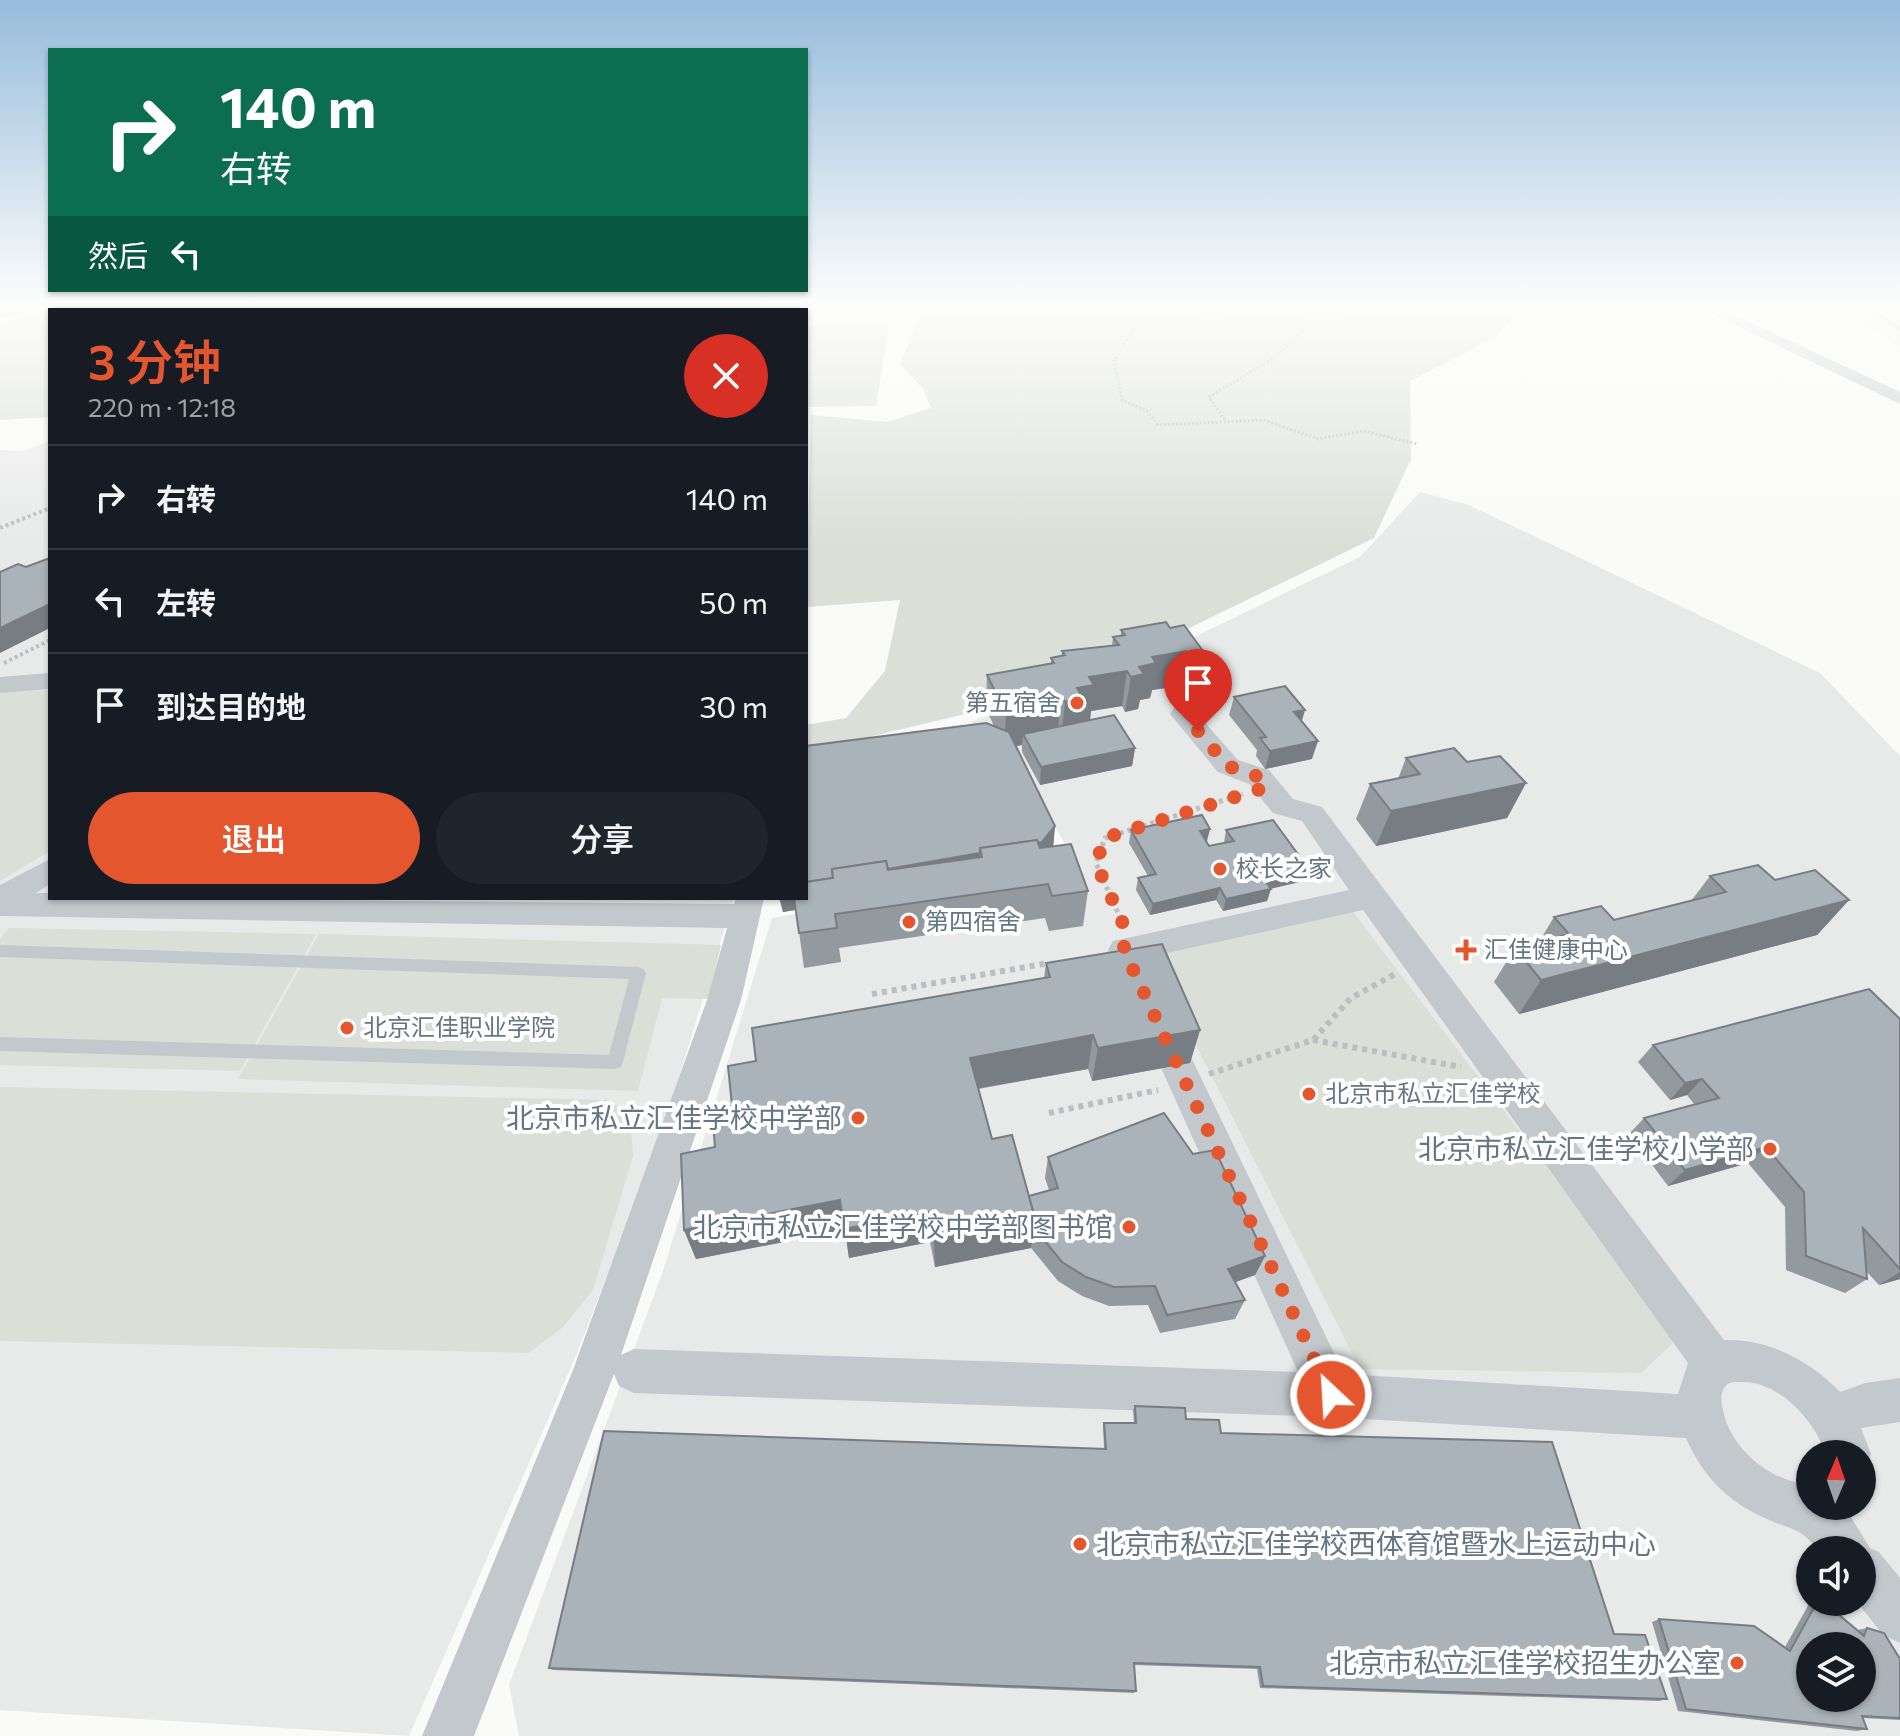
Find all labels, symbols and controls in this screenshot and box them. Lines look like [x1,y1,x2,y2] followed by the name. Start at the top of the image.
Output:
[220,71,376,140] text: 140 m
[88,80,192,184] icon: right
[220,145,292,189] text: 右转
[164,232,208,276] icon: left
[88,236,148,273] text: 然后
[88,331,221,390] text: 3 分钟
[684,334,768,418] button: close
[88,391,236,422] text: 220 m · 12:18
[88,475,132,519] icon: right
[156,479,216,516] text: 右转
[686,479,768,516] text: 140 m
[88,579,132,623] icon: left
[156,583,216,620] text: 左转
[699,583,768,620] text: 50 m
[1164,649,1232,731] pin
[1176,661,1220,705] icon: arrive
[88,683,132,727] icon: arrive
[156,687,306,724] text: 到达目的地
[699,687,768,724] text: 30 m
[965,687,1061,716] place label: 第五宿舍
[1068,694,1086,712] marker: 第五宿舍
[88,792,420,884] button: 退出
[436,792,768,884] button: 分享
[1236,853,1332,882] place label: 校长之家
[1211,860,1229,878] marker: 校长之家
[925,906,1021,935] place label: 第四宿舍
[900,913,918,931] marker: 第四宿舍
[1484,934,1628,963] place label: 汇佳健康中心
[1455,939,1477,961] marker: 汇佳健康中心
[363,1012,555,1041] place label: 北京汇佳职业学院
[338,1019,356,1037] marker: 北京汇佳职业学院
[1325,1078,1541,1107] place label: 北京市私立汇佳学校
[1300,1085,1318,1103] marker: 北京市私立汇佳学校
[506,1100,842,1134] place label: 北京市私立汇佳学校中学部
[849,1109,867,1127] marker: 北京市私立汇佳学校中学部
[1418,1131,1754,1165] place label: 北京市私立汇佳学校小学部
[1761,1140,1779,1158] marker: 北京市私立汇佳学校小学部
[693,1209,1113,1243] place label: 北京市私立汇佳学校中学部图书馆
[1120,1218,1138,1236] marker: 北京市私立汇佳学校中学部图书馆
[1289,1353,1373,1437] position arrow
[1796,1440,1876,1520] north arrow
[1796,1440,1876,1712] map controls
[1096,1526,1656,1560] place label: 北京市私立汇佳学校西体育馆暨水上运动中心
[1071,1535,1089,1553] marker: 北京市私立汇佳学校西体育馆暨水上运动中心
[1796,1536,1876,1616] button: sound
[1796,1632,1876,1712] button: layers
[1329,1645,1721,1679] place label: 北京市私立汇佳学校招生办公室
[1728,1654,1746,1672] marker: 北京市私立汇佳学校招生办公室

